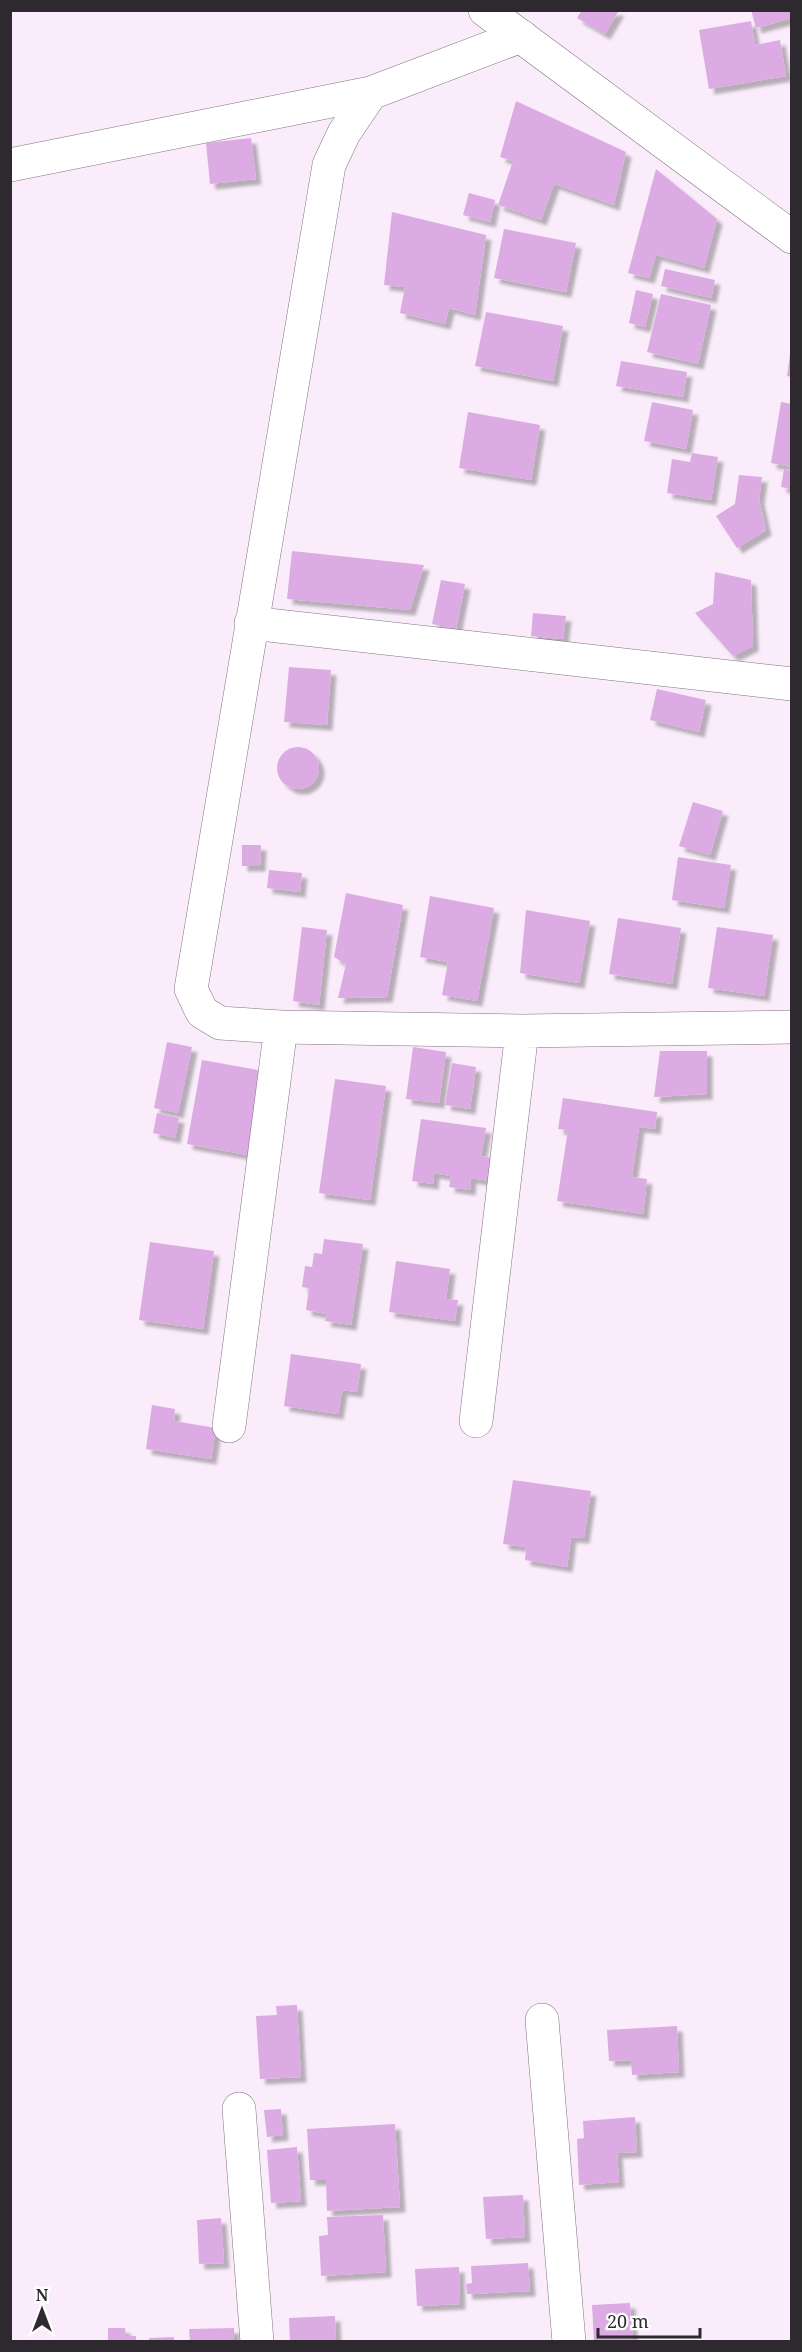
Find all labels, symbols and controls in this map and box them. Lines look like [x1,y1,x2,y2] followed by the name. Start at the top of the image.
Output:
[12,2280,72,2340] north arrow
[36,2284,49,2306] text: N
[598,2301,700,2339] scale bar
[607,2309,649,2333] text: 20 m

